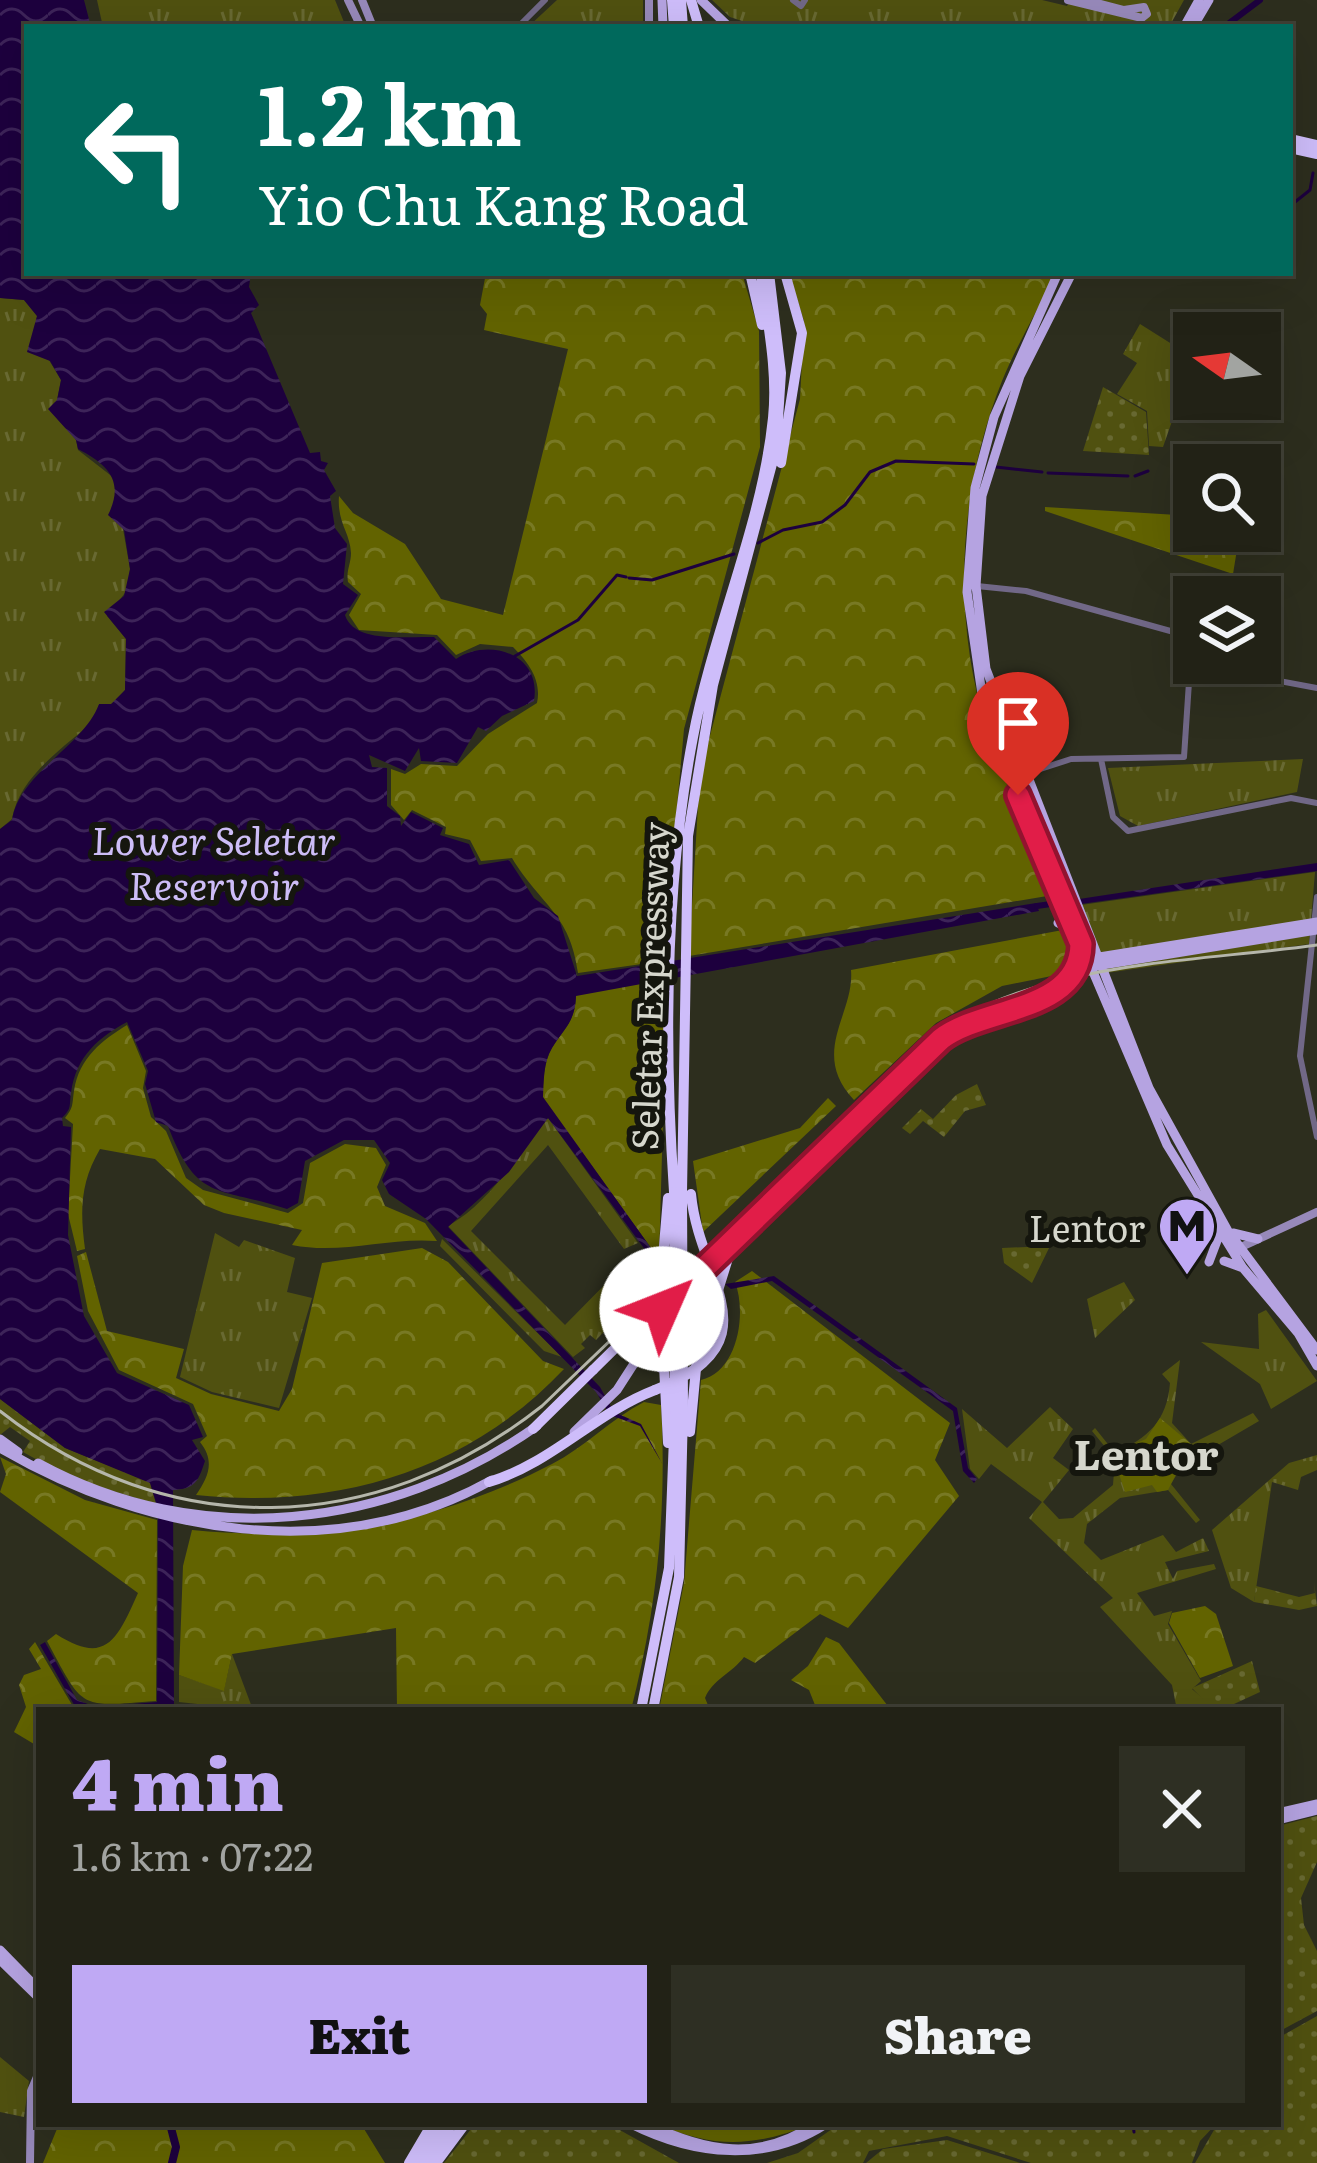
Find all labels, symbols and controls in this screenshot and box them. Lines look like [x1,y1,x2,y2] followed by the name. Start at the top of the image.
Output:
[258,47,522,172] text: 1.2 km
[60,72,216,228] icon: left
[258,161,749,242] text: Yio Chu Kang Road
[1173,312,1281,420] north arrow
[1173,312,1281,684] map controls
[1173,444,1281,552] button: search
[1173,576,1281,684] button: layers
[967,672,1069,795] pin
[985,690,1051,756] icon: arrive
[92,809,336,912] water label: Lower Seletar Reservoir
[616,821,680,1151] street label: Seletar Expressway
[1156,1195,1218,1277] metro station icon: Lentor
[1029,1200,1145,1253] place label: Lentor
[599,1246,725,1372] position arrow
[1073,1421,1219,1483] district label: Lentor
[72,1726,284,1833] text: 4 min
[1119,1746,1245,1872] button: close
[72,1825,313,1883] text: 1.6 km · 07:22
[72,1965,647,2103] button: Exit
[671,1965,1245,2103] button: Share

